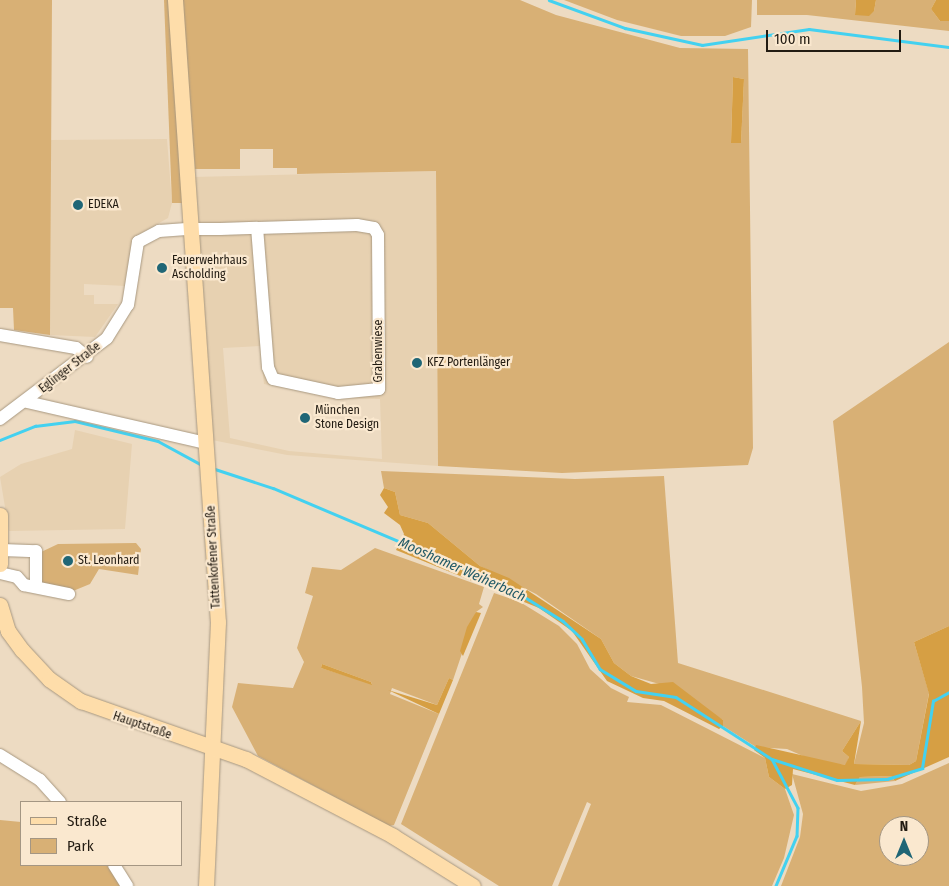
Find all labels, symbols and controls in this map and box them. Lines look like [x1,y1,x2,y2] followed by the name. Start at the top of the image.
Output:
[769,20,904,52] scale bar
[774,30,811,48] text: 100 m
[88,198,119,212] place label: EDEKA
[72,199,84,211] marker: EDEKA
[172,254,247,282] place label: Feuerwehrhaus Ascholding
[156,262,168,274] marker: Feuerwehrhaus Ascholding
[372,319,386,383] street label: Grabenwiese
[36,340,104,396] street label: Eglinger Straße
[427,356,510,370] place label: KFZ Portenlänger
[411,357,423,369] marker: KFZ Portenlänger
[315,404,379,432] place label: München Stone Design
[299,412,311,424] marker: München Stone Design
[204,505,224,609] street label: Tattenkofener Straße
[396,534,528,606] water label: Mooshamer Weiherbach
[78,554,139,568] place label: St. Leonhard
[62,555,74,567] marker: St. Leonhard
[111,709,173,743] street label: Hauptstraße
[20,801,182,866] legend
[67,812,107,830] text: Straße
[879,816,929,866] north arrow
[900,818,908,835] text: N
[67,837,94,855] text: Park

